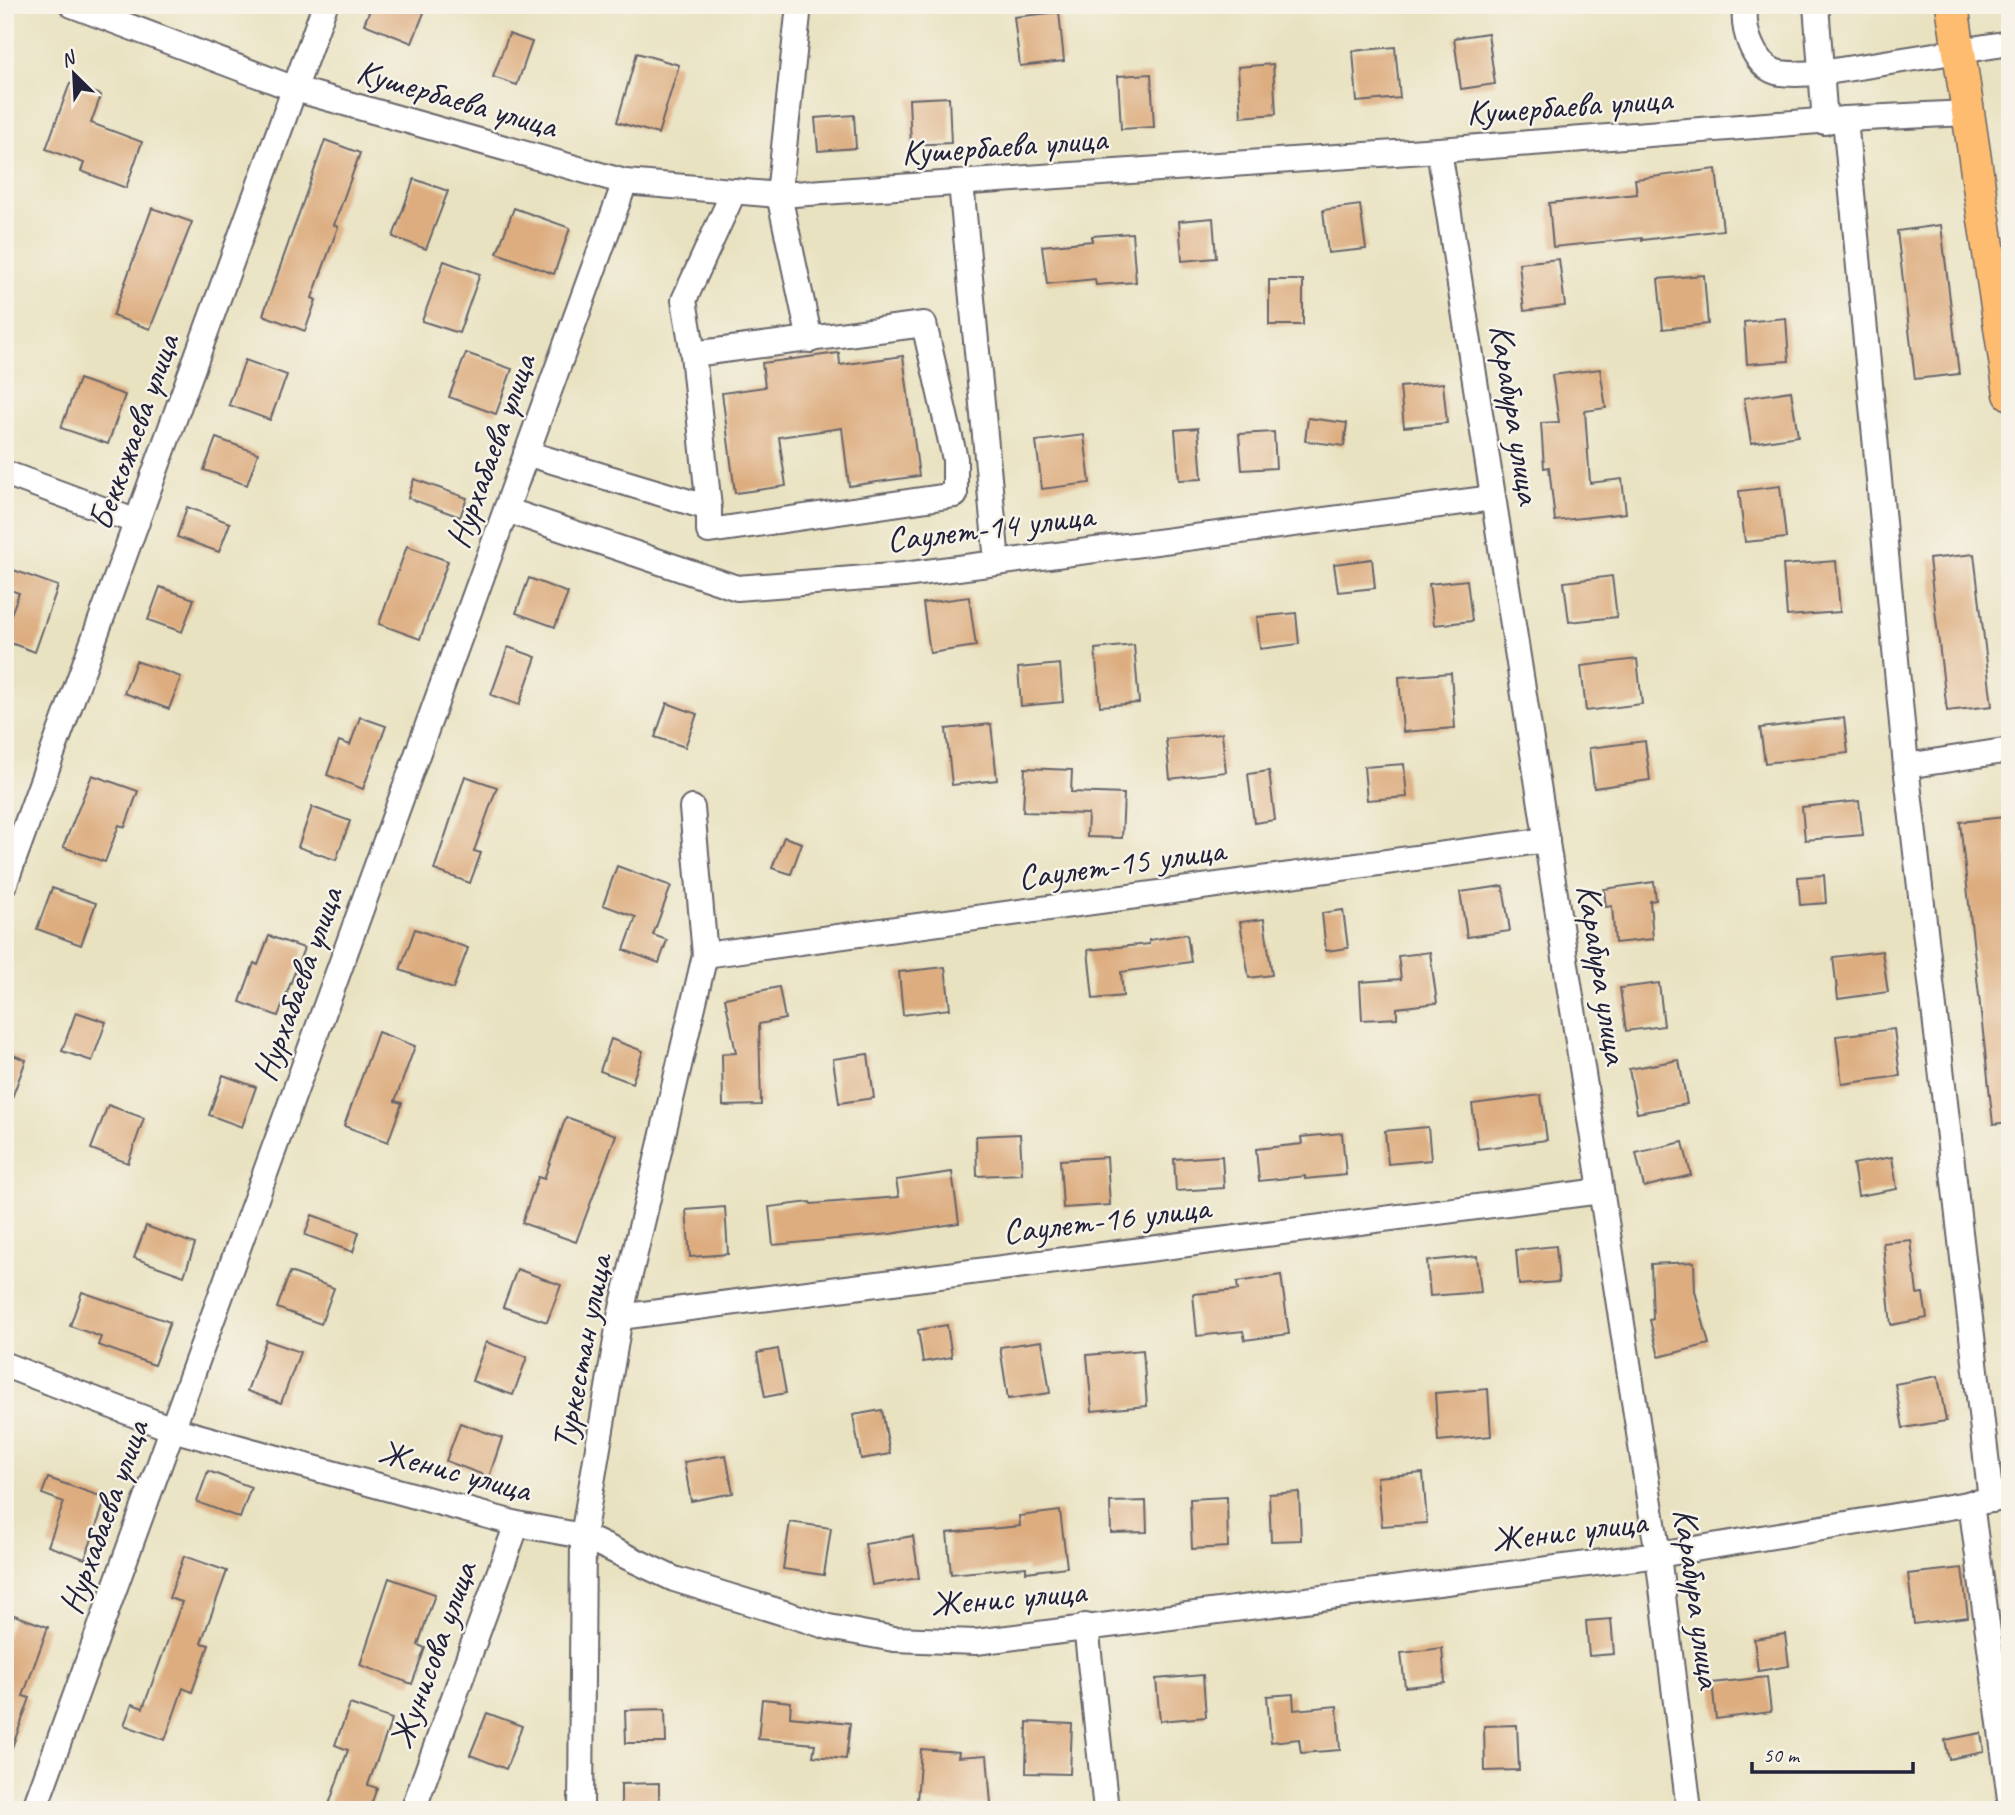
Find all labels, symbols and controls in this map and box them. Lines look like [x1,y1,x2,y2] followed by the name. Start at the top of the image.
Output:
[38,38,108,108] north arrow
[57,45,81,73] text: N
[352,48,564,149] street label: Кушербаева улица
[1465,76,1675,135] street label: Кушербаева улица
[900,116,1110,175] street label: Кушербаева улица
[1479,321,1552,510] street label: Карабура улица
[77,326,190,536] street label: Беккожаева улица
[435,346,547,554] street label: Нурхабаева улица
[884,492,1099,562] street label: Саулет-14 улица
[1015,826,1230,900] street label: Саулет-15 улица
[242,879,354,1087] street label: Нурхабаева улица
[1566,881,1639,1070] street label: Карабура улица
[1000,1184,1215,1254] street label: Саулет-16 улица
[541,1248,623,1453] street label: Туркестан улица
[48,1412,160,1620] street label: Нурхабаева улица
[374,1429,538,1513] street label: Женис улица
[1489,1498,1651,1562] street label: Женис улица
[1663,1505,1733,1694] street label: Карабура улица
[378,1553,488,1755] street label: Жунисова улица
[929,1568,1090,1627] street label: Женис улица
[1752,1731,1913,1775] scale bar
[1763,1742,1801,1768] text: 50 m

